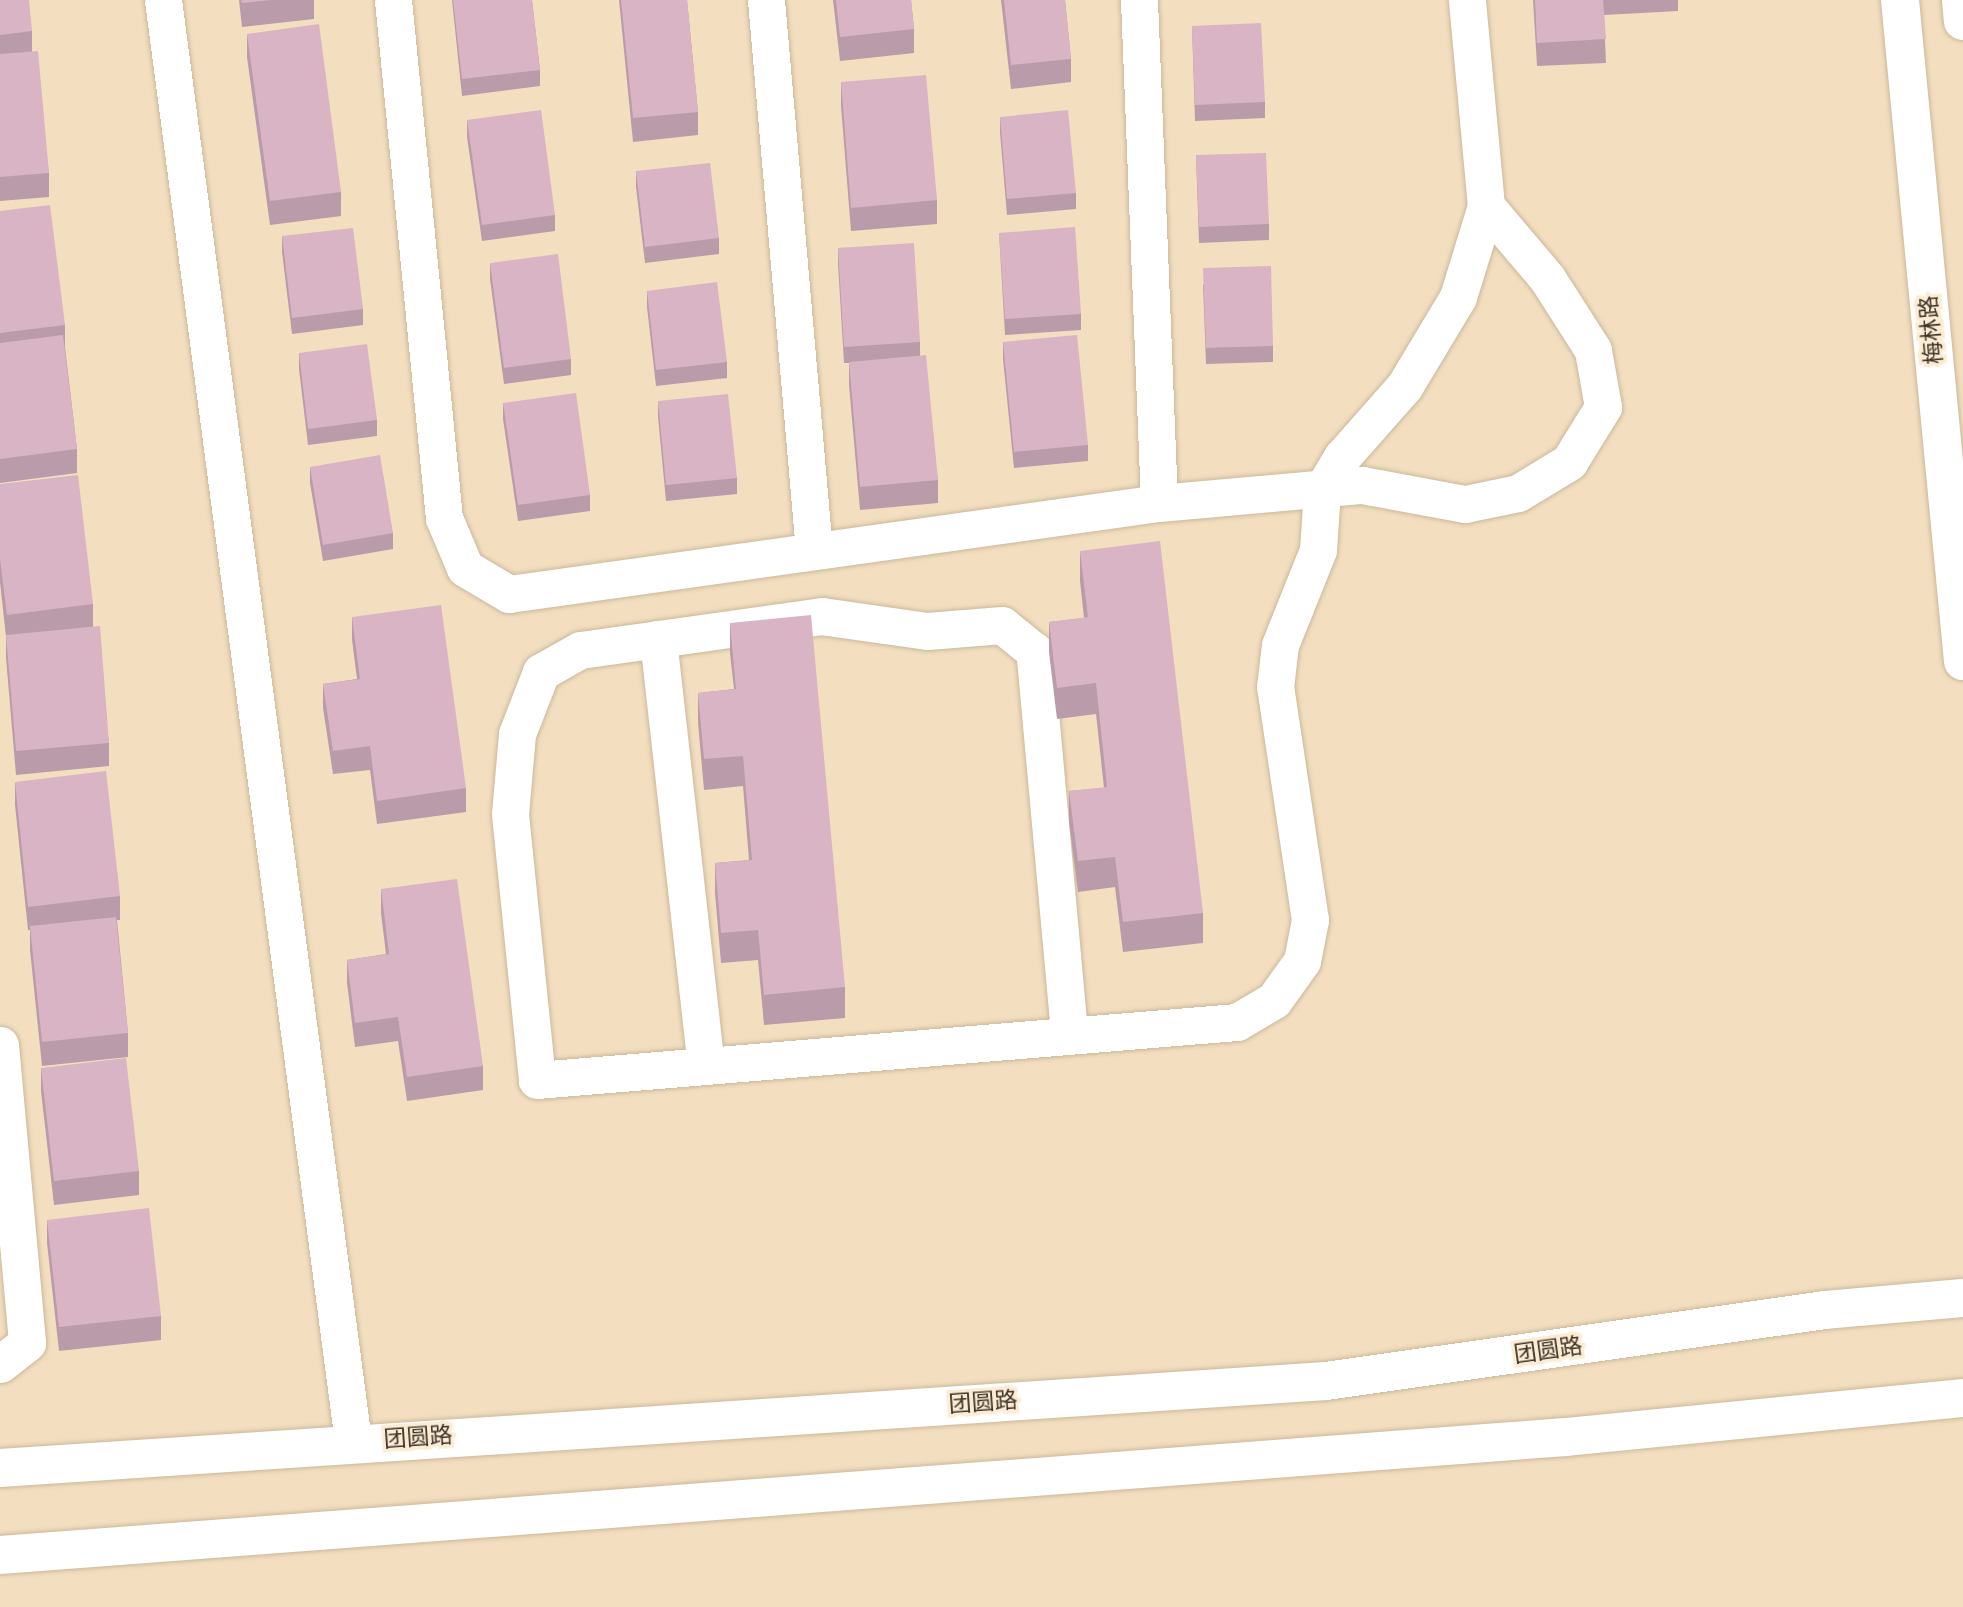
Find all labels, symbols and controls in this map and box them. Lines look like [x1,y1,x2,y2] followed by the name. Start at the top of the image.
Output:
[1914,294,1948,366] street label: 梅林路
[1512,1332,1584,1368] street label: 团圆路
[948,1386,1018,1418] street label: 团圆路
[383,1421,453,1453] street label: 团圆路

